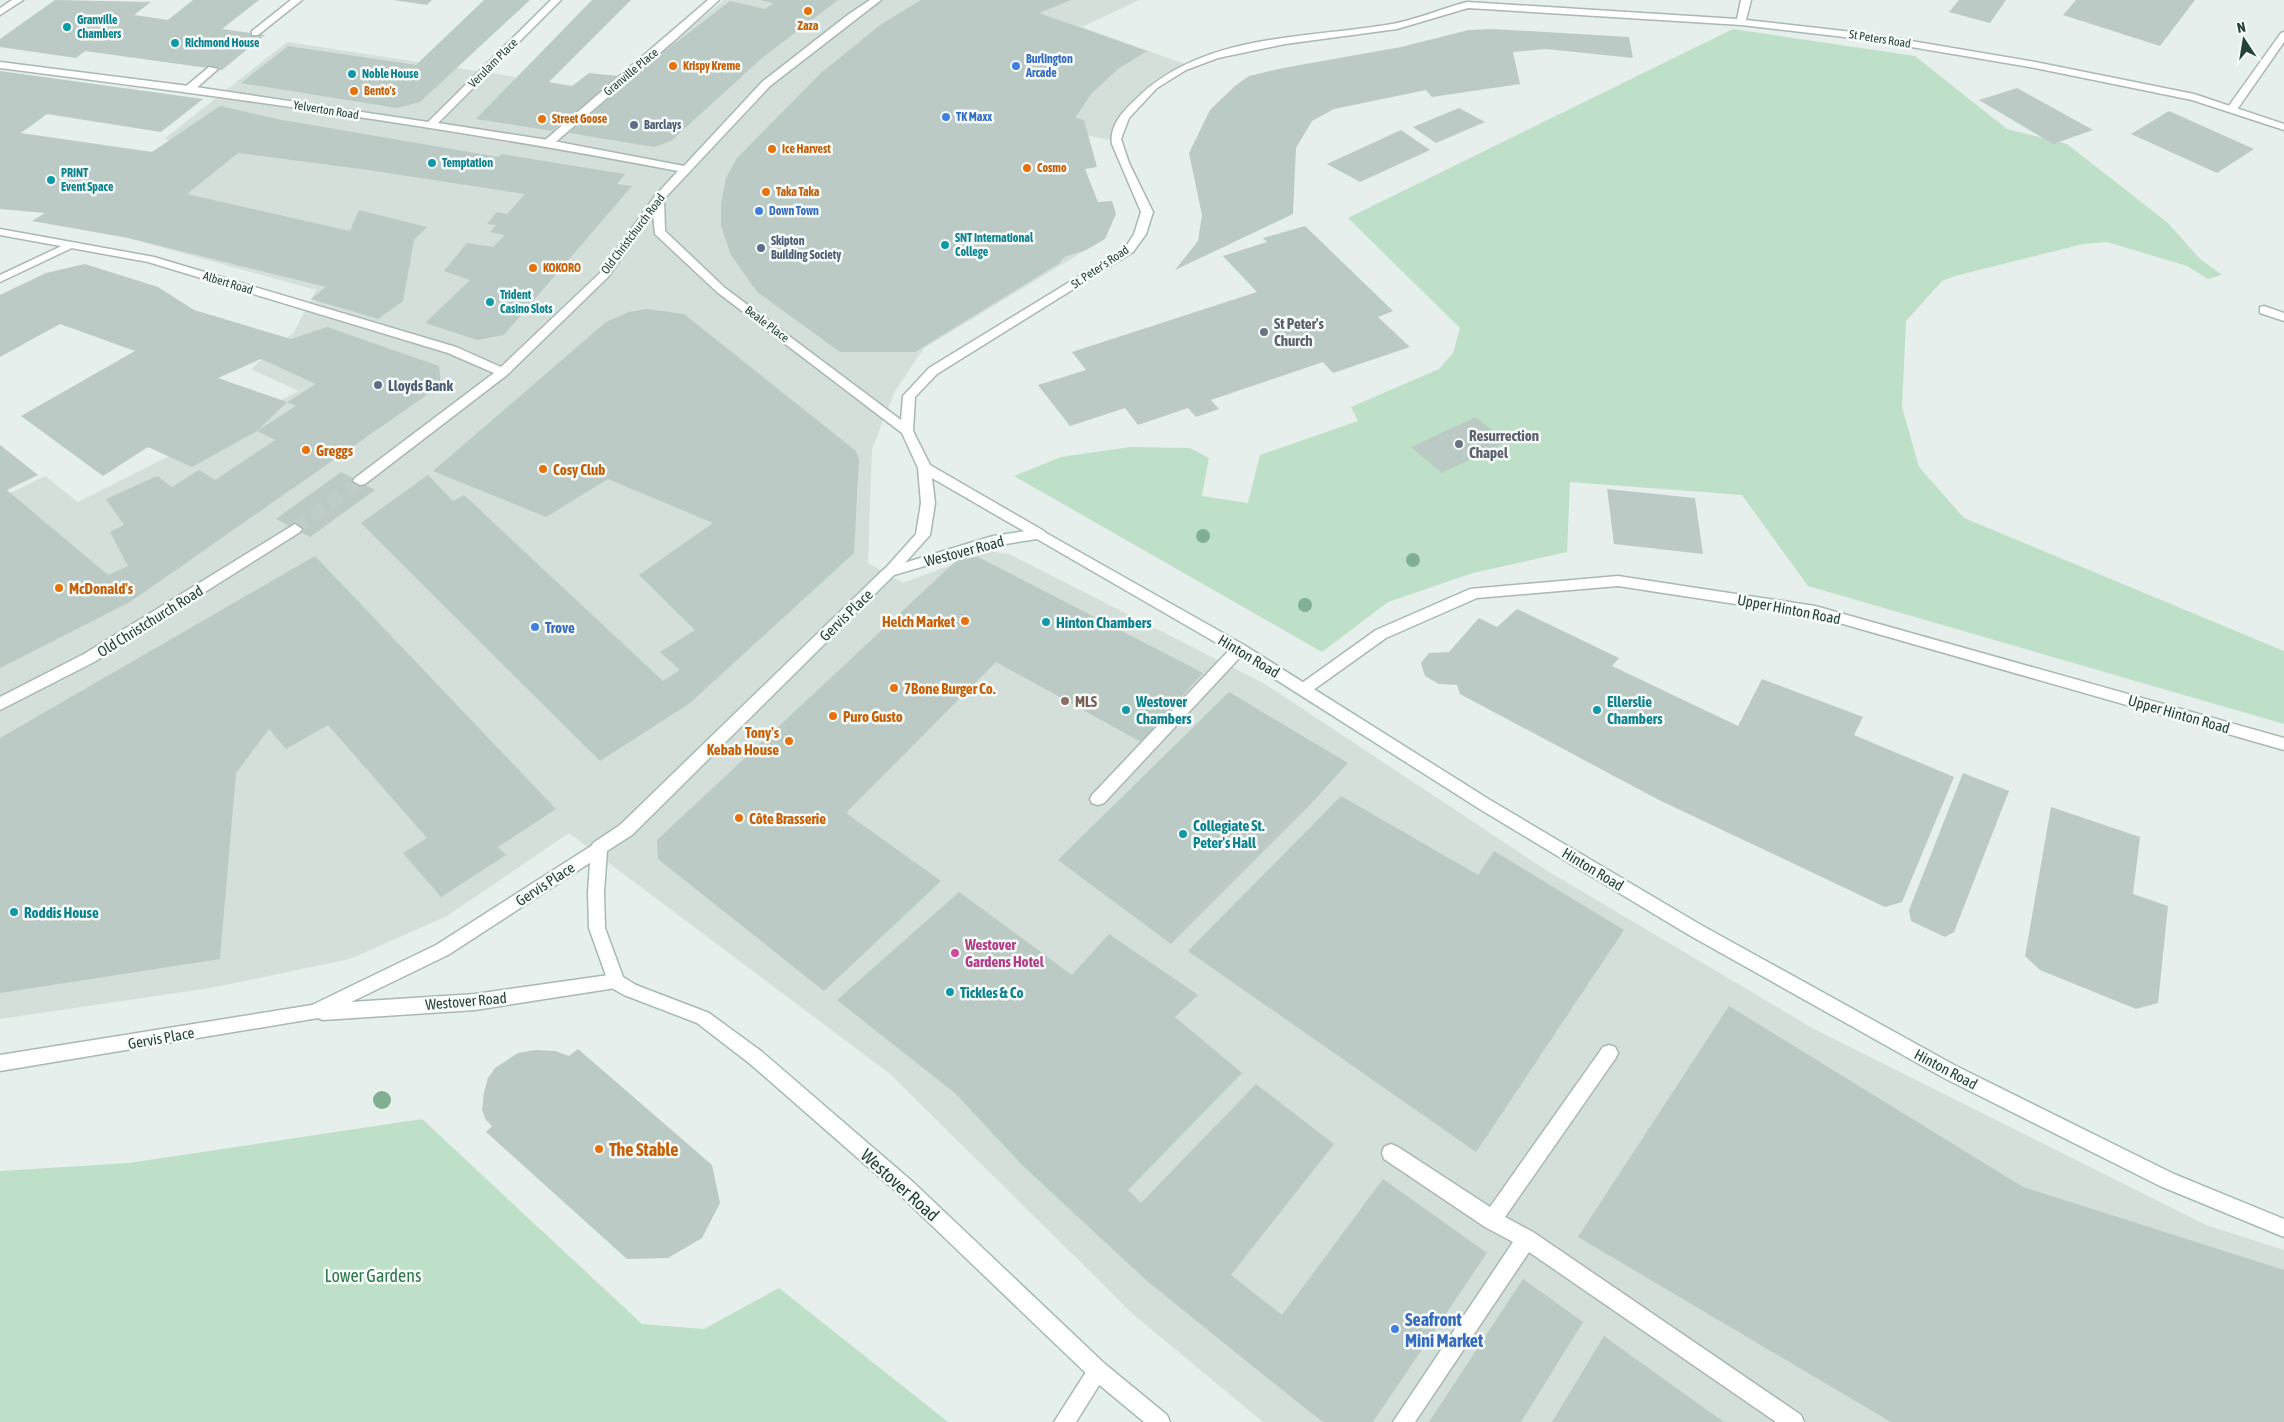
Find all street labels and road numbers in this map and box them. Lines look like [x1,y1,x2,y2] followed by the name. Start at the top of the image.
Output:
[1848,27,1912,51] street label: St Peters Road
[465,35,521,91] street label: Verulam Place
[601,45,661,99] street label: Granville Place
[292,98,360,122] street label: Yelverton Road
[598,191,668,277] street label: Old Christchurch Road
[1068,243,1132,291] street label: St. Peter's Road
[201,269,255,297] street label: Albert Road
[742,303,792,345] street label: Beale Place
[922,532,1006,570] street label: Westover Road
[94,582,206,660] street label: Old Christchurch Road
[816,586,876,644] street label: Gervis Place
[1736,591,1842,627] street label: Upper Hinton Road
[1215,631,1283,681] street label: Hinton Road
[2126,691,2232,737] street label: Upper Hinton Road
[1559,844,1627,894] street label: Hinton Road
[512,859,578,909] street label: Gervis Place
[425,989,507,1013] street label: Westover Road
[127,1024,196,1052] street label: Gervis Place
[1912,1045,1980,1093] street label: Hinton Road
[857,1144,943,1226] street label: Westover Road

